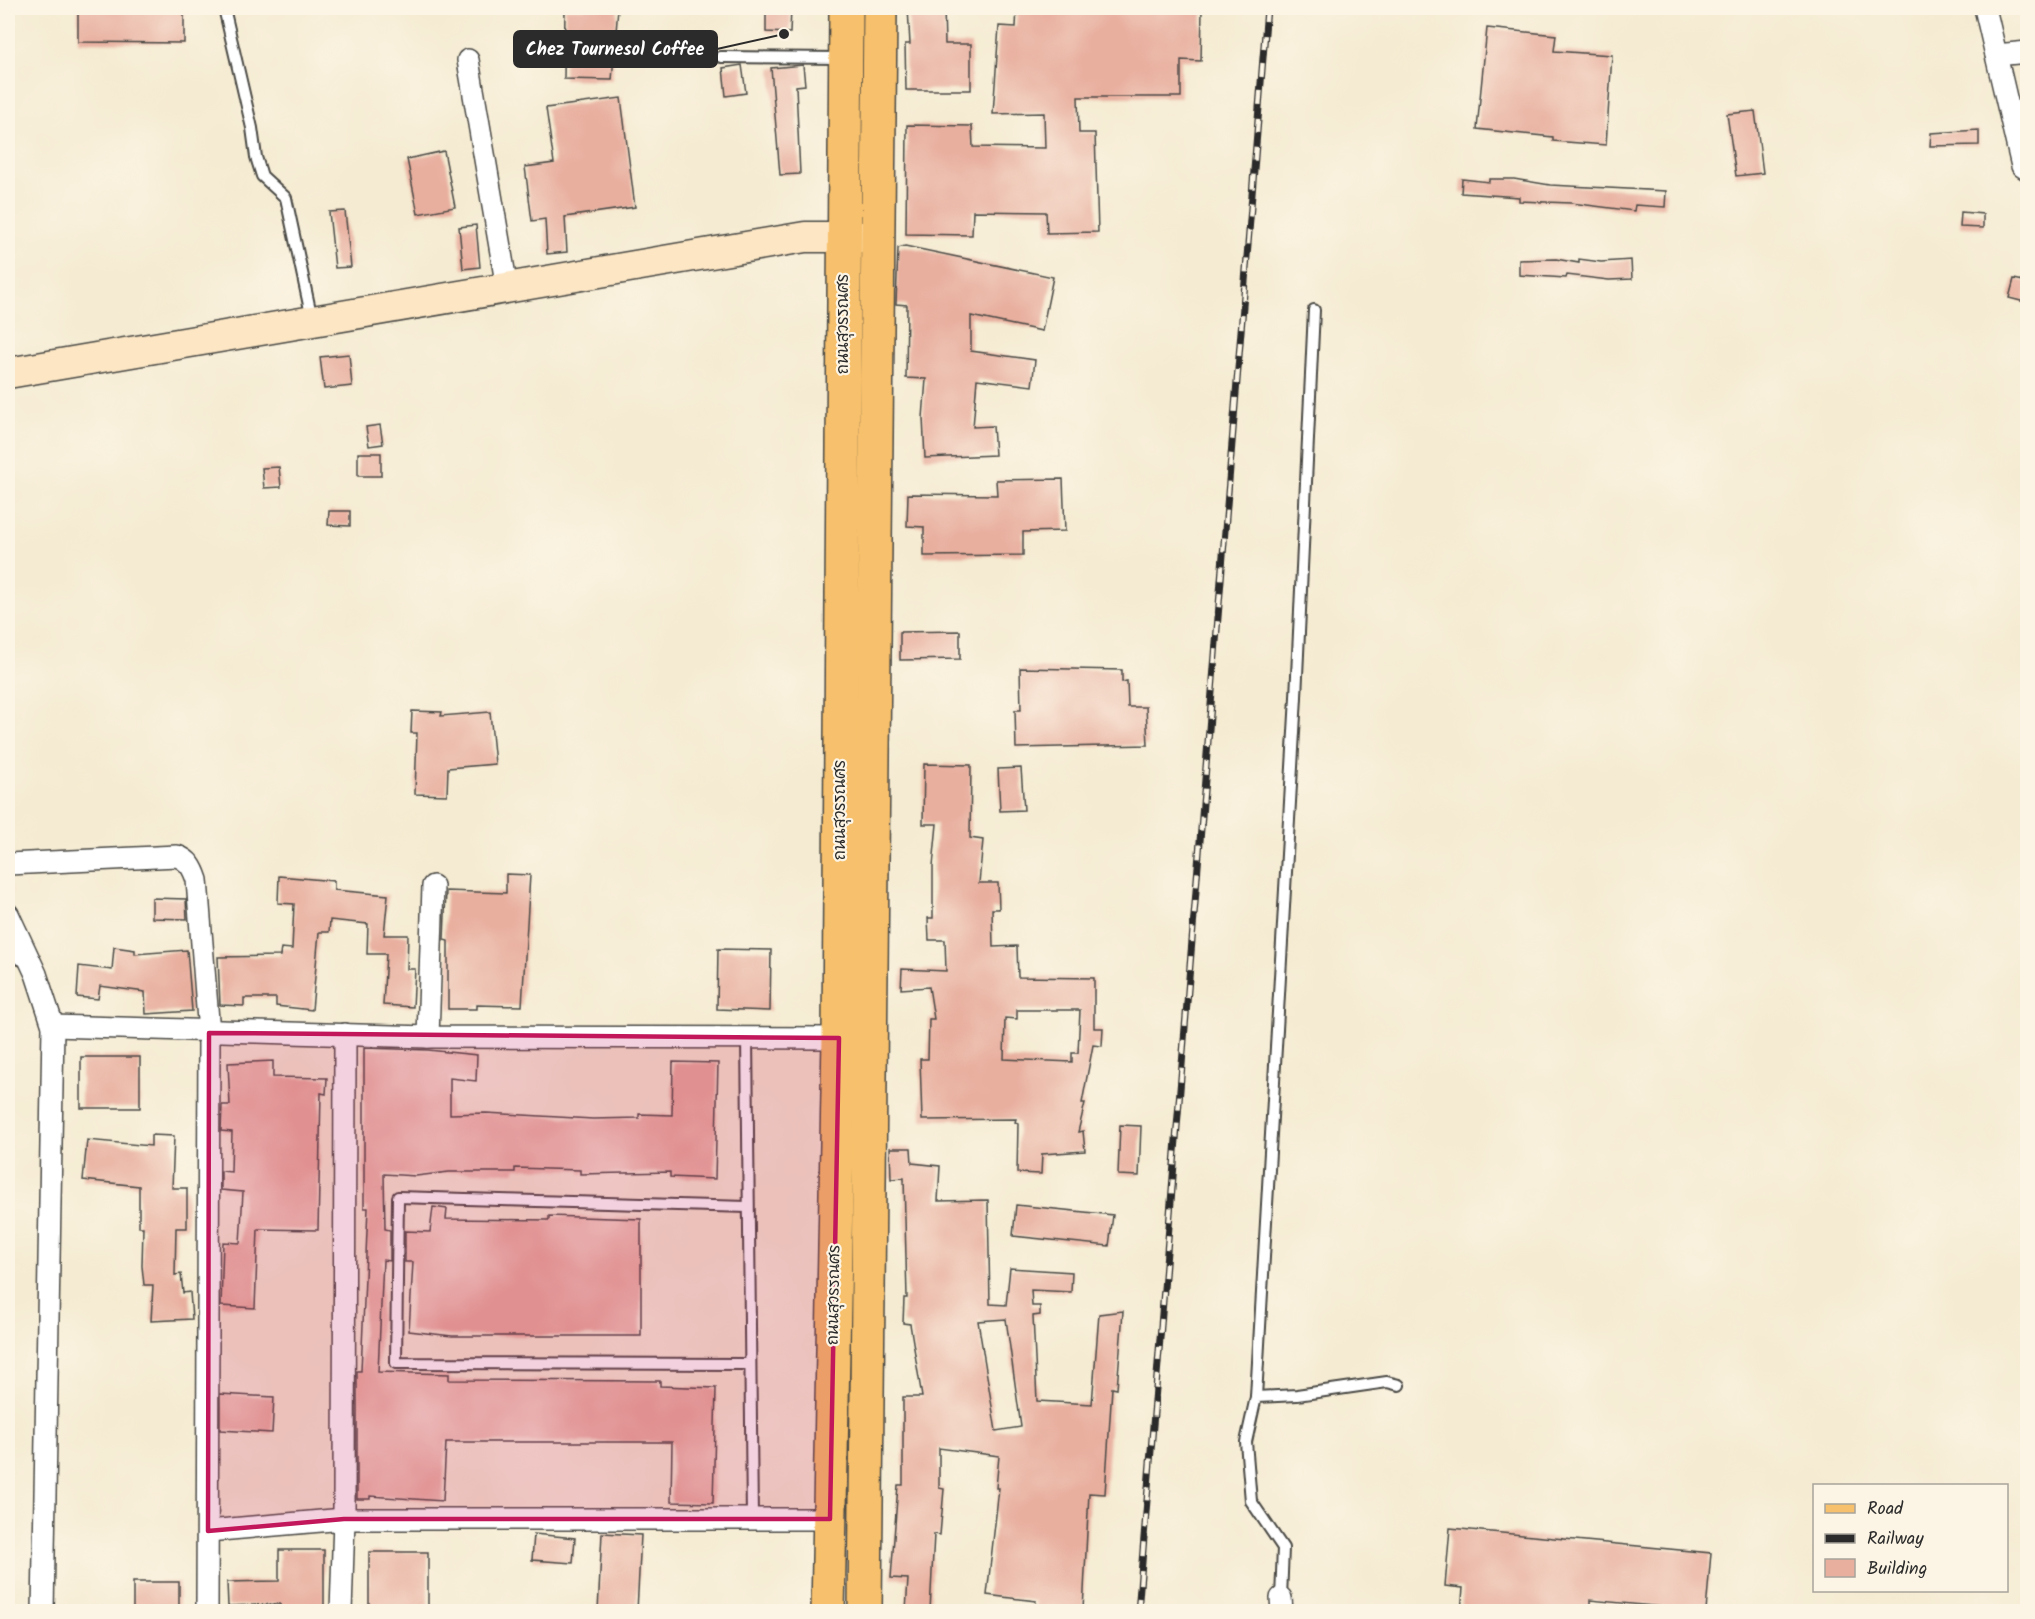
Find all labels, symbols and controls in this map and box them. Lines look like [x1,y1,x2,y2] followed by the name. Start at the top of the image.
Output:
[514,31,717,67] callout: Chez Tournesol Coffee
[526,36,704,65] text: Chez Tournesol Coffee
[831,274,856,374] street label: ถนนสุวรรณศร
[828,760,853,860] street label: ถนนสุวรรณศร
[821,1245,847,1345] street label: ถนนสุวรรณศร
[1813,1484,2008,1592] legend
[1867,1495,1904,1524] text: Road
[1867,1525,1924,1554] text: Railway
[1867,1555,1927,1584] text: Building

